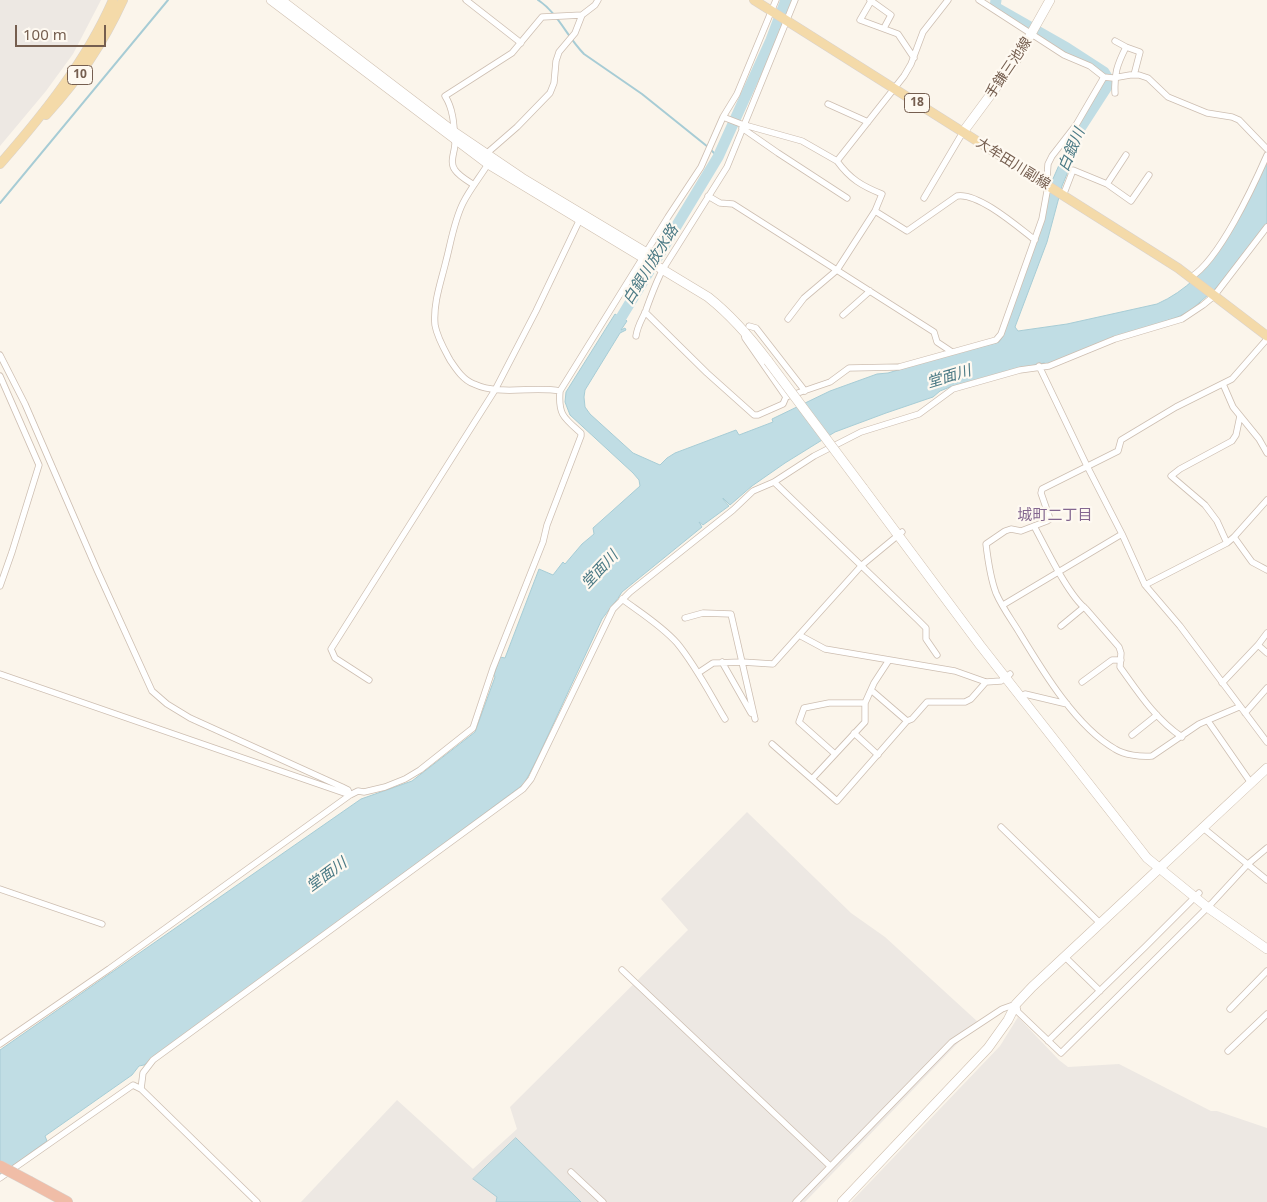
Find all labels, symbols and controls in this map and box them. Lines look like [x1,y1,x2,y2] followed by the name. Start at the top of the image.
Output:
[18,15,109,47] scale bar
[23,24,67,44] text: 100 m
[982,34,1036,102] street label: 手鎌三池線
[68,66,92,84] road number: 10
[904,94,930,112] road number: 18
[1055,126,1089,174] water label: 白銀川
[973,135,1053,193] street label: 大牟田川副線
[620,222,682,308] water label: 白銀川放水路
[925,362,973,392] water label: 堂面川
[1018,507,1092,525] district label: 城町二丁目
[578,547,622,593] water label: 堂面川
[304,854,350,896] water label: 堂面川

